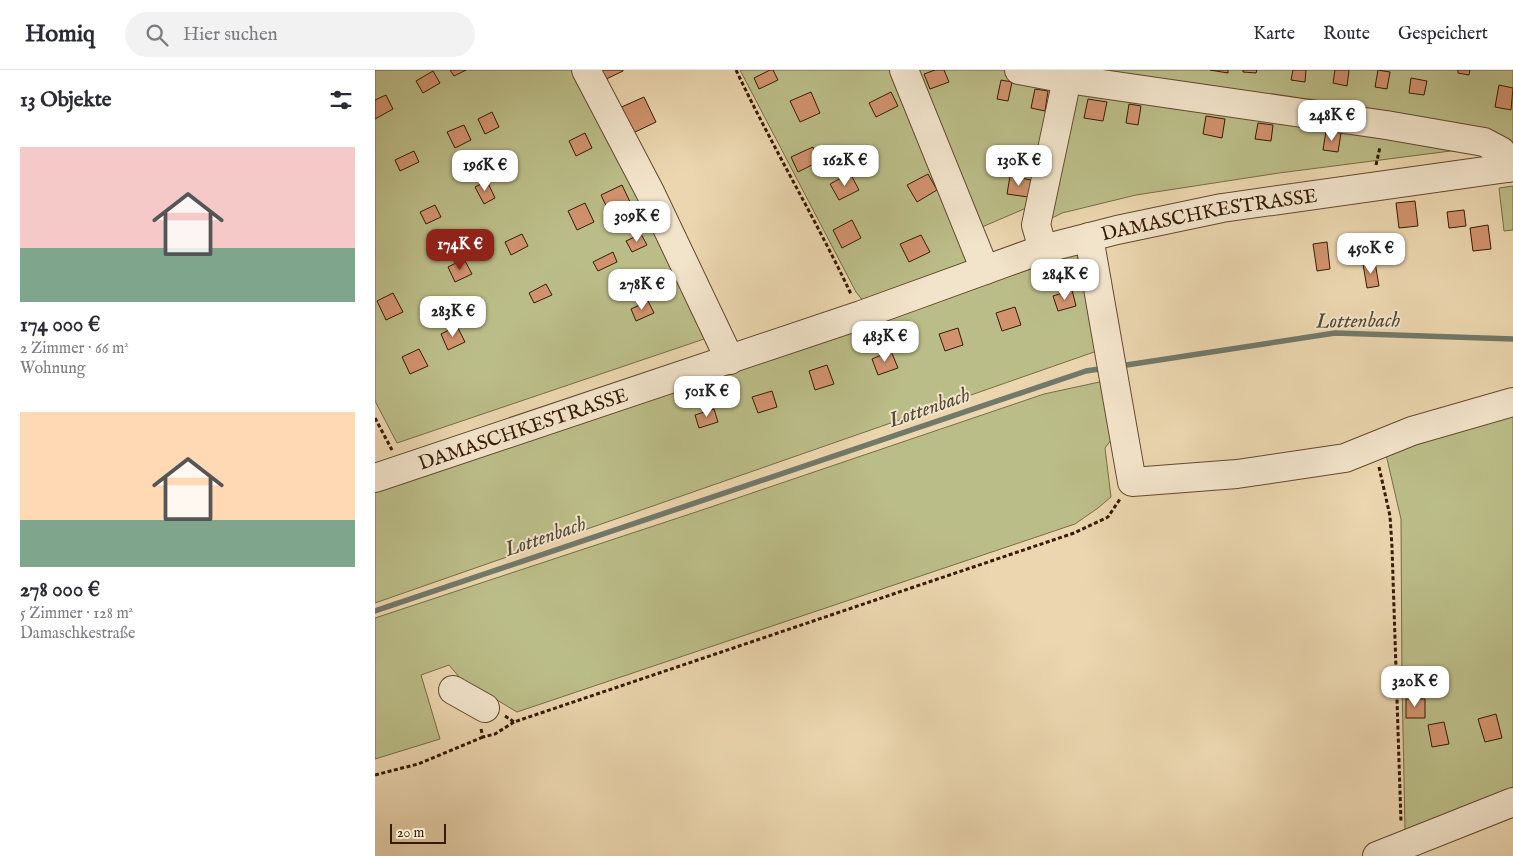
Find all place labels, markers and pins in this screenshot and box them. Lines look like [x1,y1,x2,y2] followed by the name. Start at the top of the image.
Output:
[1291,100,1373,142] pin: 248K €
[804,144,886,187] pin: 162K €
[978,144,1060,187] pin: 130K €
[444,150,526,192] pin: 196K €
[596,200,678,243] pin: 309K €
[419,228,501,271] pin: 174K €
[1330,232,1412,275] pin: 450K €
[1024,258,1106,301] pin: 284K €
[601,268,683,311] pin: 278K €
[412,296,494,338] pin: 283K €
[844,320,926,363] pin: 483K €
[666,376,748,418] pin: 501K €
[1374,666,1456,708] pin: 320K €

